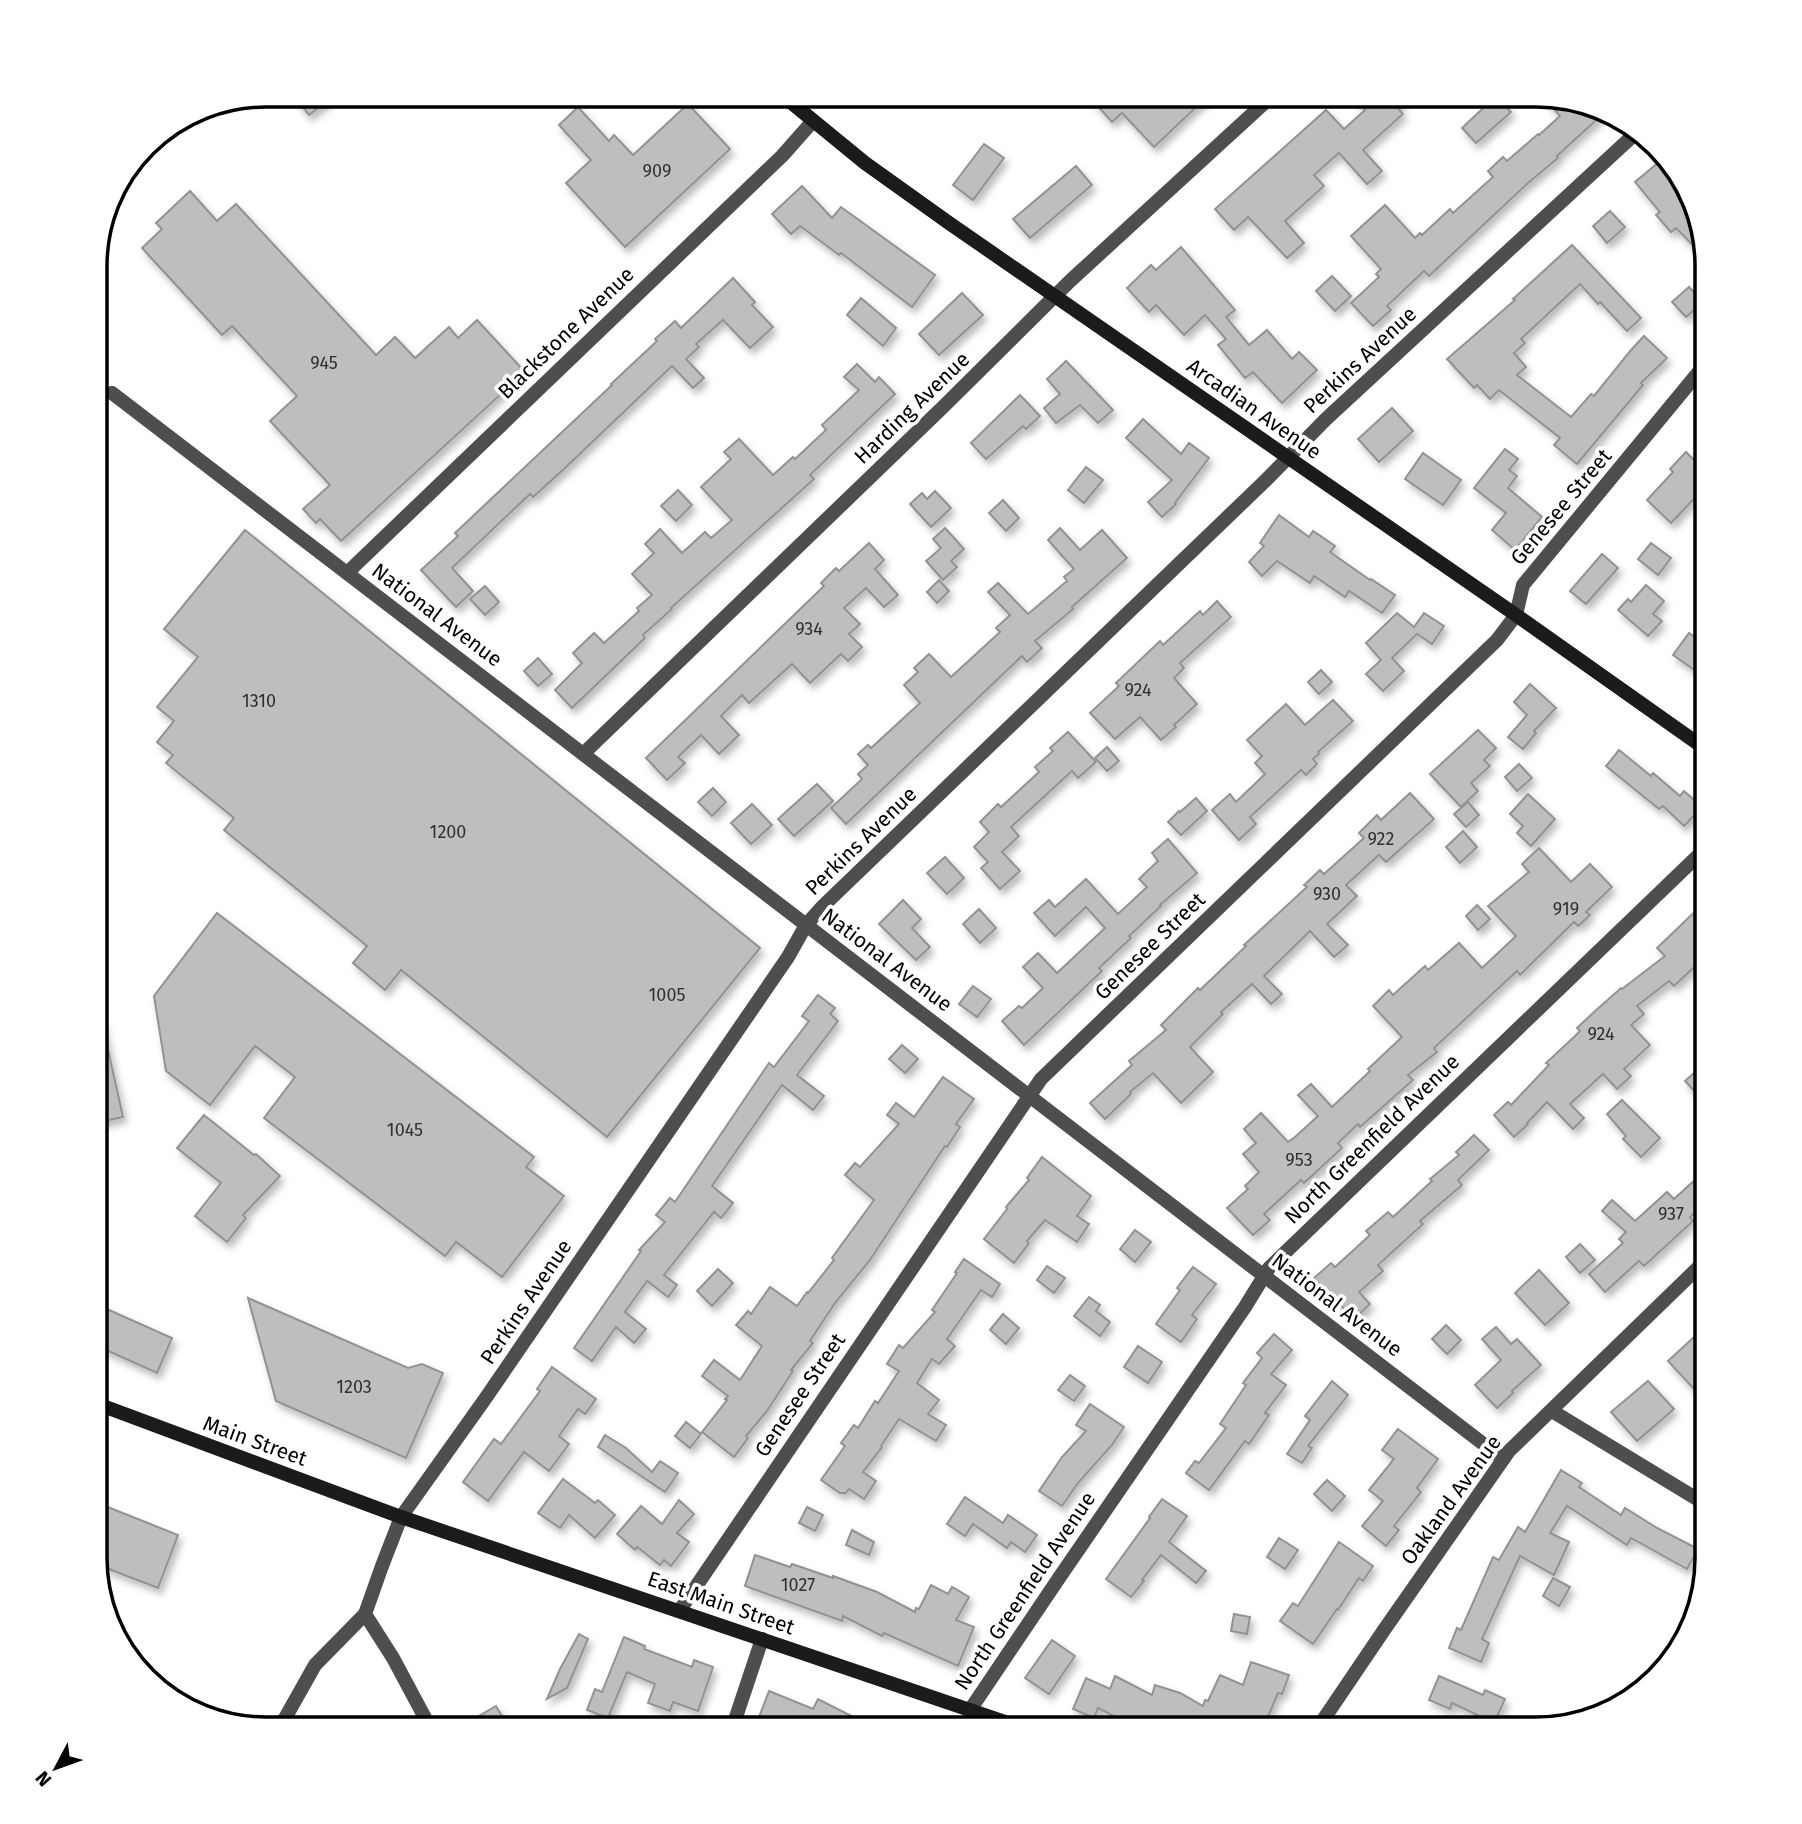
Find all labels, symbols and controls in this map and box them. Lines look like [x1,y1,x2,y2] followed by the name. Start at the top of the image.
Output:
[643,160,671,182] house number: 909
[492,261,640,405] street label: Blackstone Avenue
[1298,301,1422,419] street label: Perkins Avenue
[849,346,975,470] street label: Harding Avenue
[310,352,338,374] house number: 945
[1182,353,1326,465] street label: Arcadian Avenue
[1505,443,1617,570] street label: Genesee Street
[367,558,507,672] street label: National Avenue
[795,618,823,640] house number: 934
[1124,679,1152,701] house number: 924
[242,690,276,712] house number: 1310
[800,781,922,901] street label: Perkins Avenue
[430,821,466,843] house number: 1200
[1368,828,1395,850] house number: 922
[1313,883,1341,905] house number: 930
[1089,886,1211,1005] street label: Genesee Street
[1553,898,1579,920] house number: 919
[817,903,957,1017] street label: National Avenue
[649,984,685,1006] house number: 1005
[1587,1023,1615,1045] house number: 924
[1279,1049,1465,1229] street label: North Greenfield Avenue
[387,1119,423,1141] house number: 1045
[1285,1149,1313,1171] house number: 953
[1658,1203,1684,1225] house number: 937
[475,1235,577,1369] street label: Perkins Avenue
[1267,1248,1407,1362] street label: National Avenue
[749,1328,851,1462] street label: Genesee Street
[336,1376,372,1398] house number: 1203
[200,1410,311,1472] street label: Main Street
[1395,1430,1507,1570] street label: Oakland Avenue
[949,1487,1101,1695] street label: North Greenfield Avenue
[644,1566,798,1640] street label: East Main Street
[781,1574,815,1596] house number: 1027
[21,1733,91,1803] north arrow
[31,1767,56,1791] text: N

